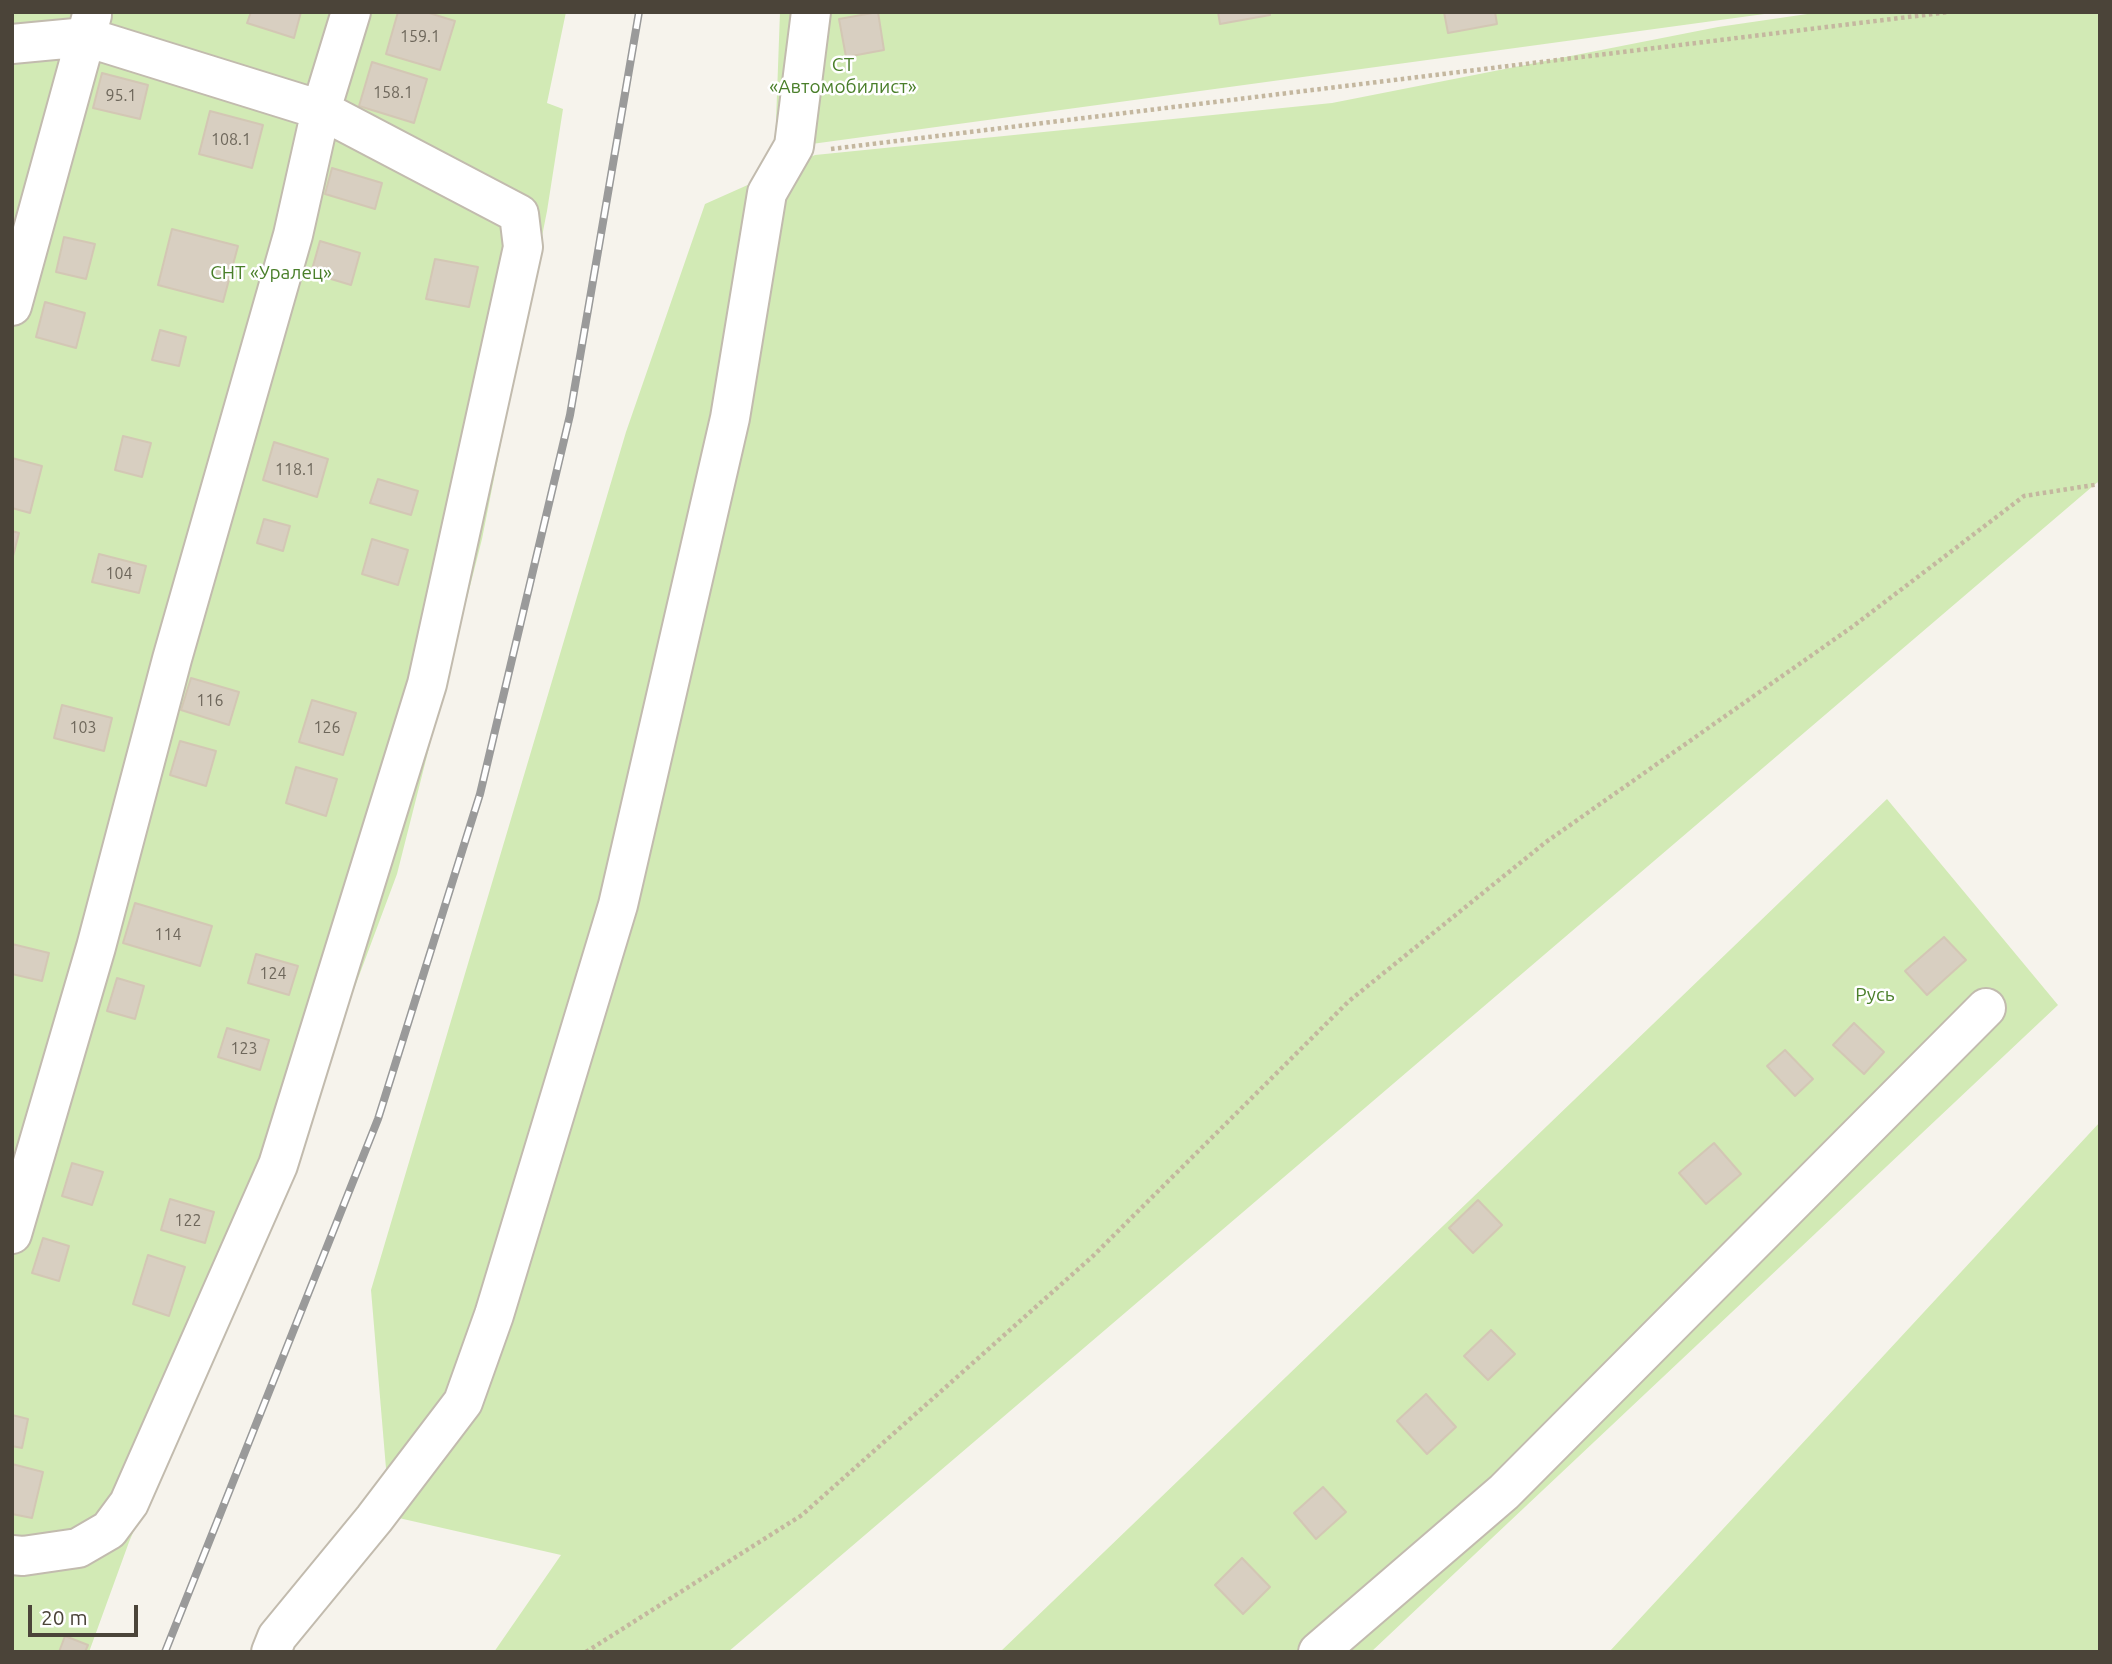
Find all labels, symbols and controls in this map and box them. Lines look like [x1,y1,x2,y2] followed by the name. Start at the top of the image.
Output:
[400,27,440,47] house number: 159.1
[769,54,917,98] park label: СТ «Автомобилист»
[373,83,413,103] house number: 158.1
[105,86,137,106] house number: 95.1
[211,130,251,150] house number: 108.1
[210,262,332,284] park label: СНТ «Уралец»
[275,460,315,480] house number: 118.1
[105,564,133,584] house number: 104
[196,691,224,711] house number: 116
[69,718,97,738] house number: 103
[313,718,341,738] house number: 126
[154,925,182,945] house number: 114
[259,964,287,984] house number: 124
[1855,984,1895,1006] park label: Русь
[230,1039,258,1059] house number: 123
[174,1211,202,1231] house number: 122
[32,1590,142,1634] scale bar
[41,1605,88,1629] text: 20 m

